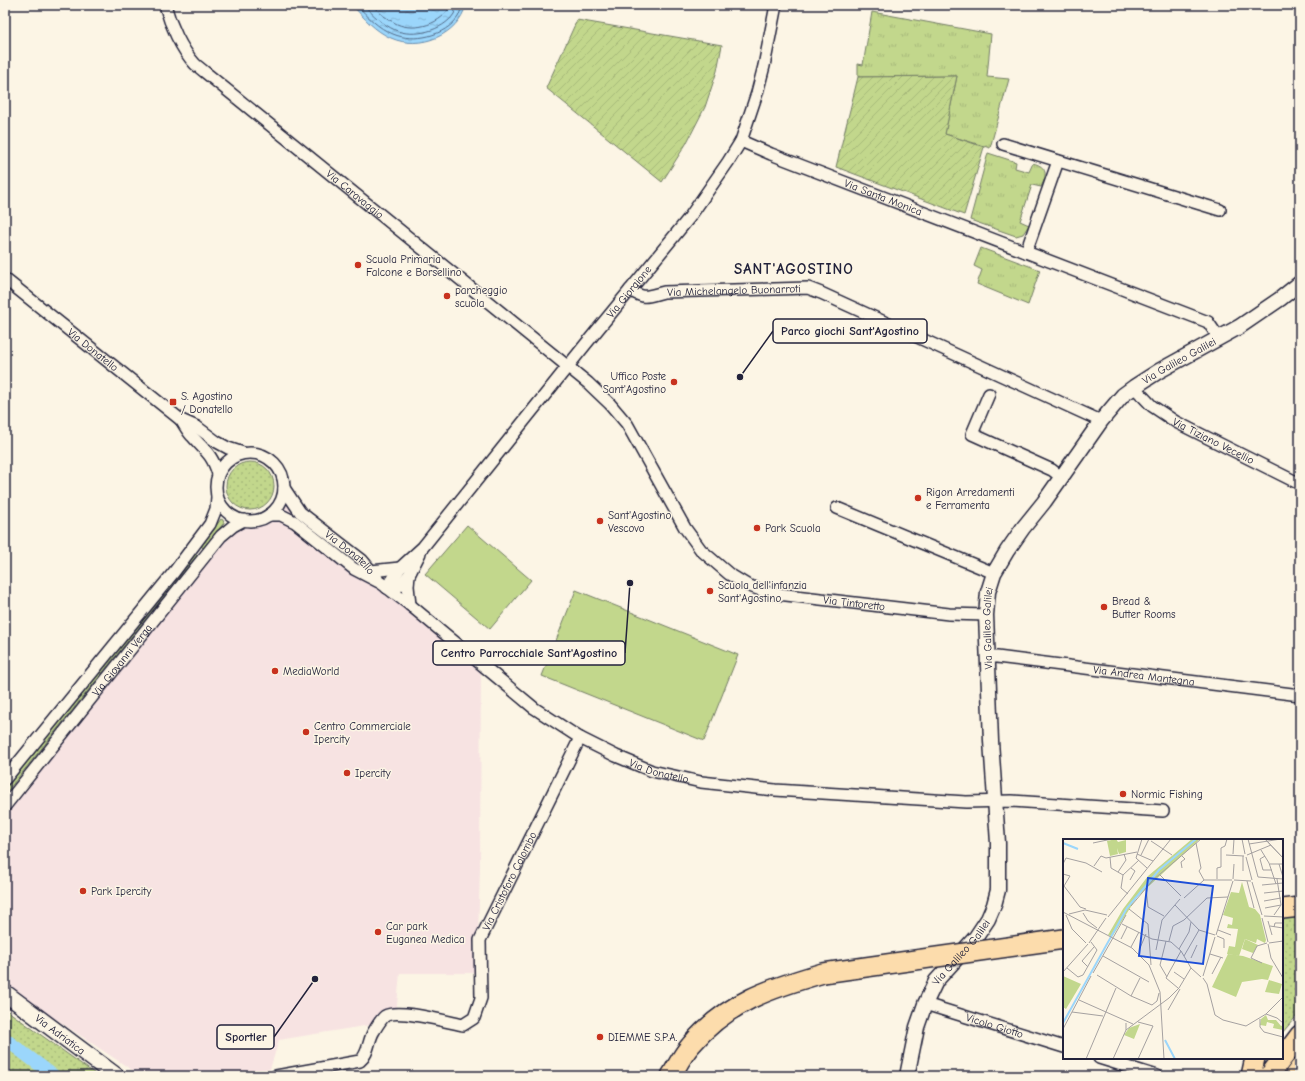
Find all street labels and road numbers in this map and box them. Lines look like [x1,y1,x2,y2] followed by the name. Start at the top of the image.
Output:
[324,167,387,221] street label: Via Caravaggio
[842,176,924,218] street label: Via Santa Monica
[604,262,654,320] street label: Via Giorgione
[667,282,801,298] street label: Via Michelangelo Buonarroti
[65,325,121,374] street label: Via Donatello
[1140,335,1218,387] street label: Via Galileo Galilei
[1171,415,1257,467] street label: Via Tiziano Vecellio
[323,527,378,577] street label: Via Donatello
[979,585,996,670] street label: Via Galileo Galilei
[822,593,886,613] street label: Via Tintoretto
[89,621,155,699] street label: Via Giovanni Verga
[1092,663,1195,688] street label: Via Andrea Mantegna
[627,756,690,786] street label: Via Donatello
[479,829,539,933] street label: Via Cristoforo Colombo
[929,917,993,987] street label: Via Galileo Galilei
[33,1011,88,1057] street label: Via Adriatica
[964,1011,1025,1041] street label: Vicolo Giotto

